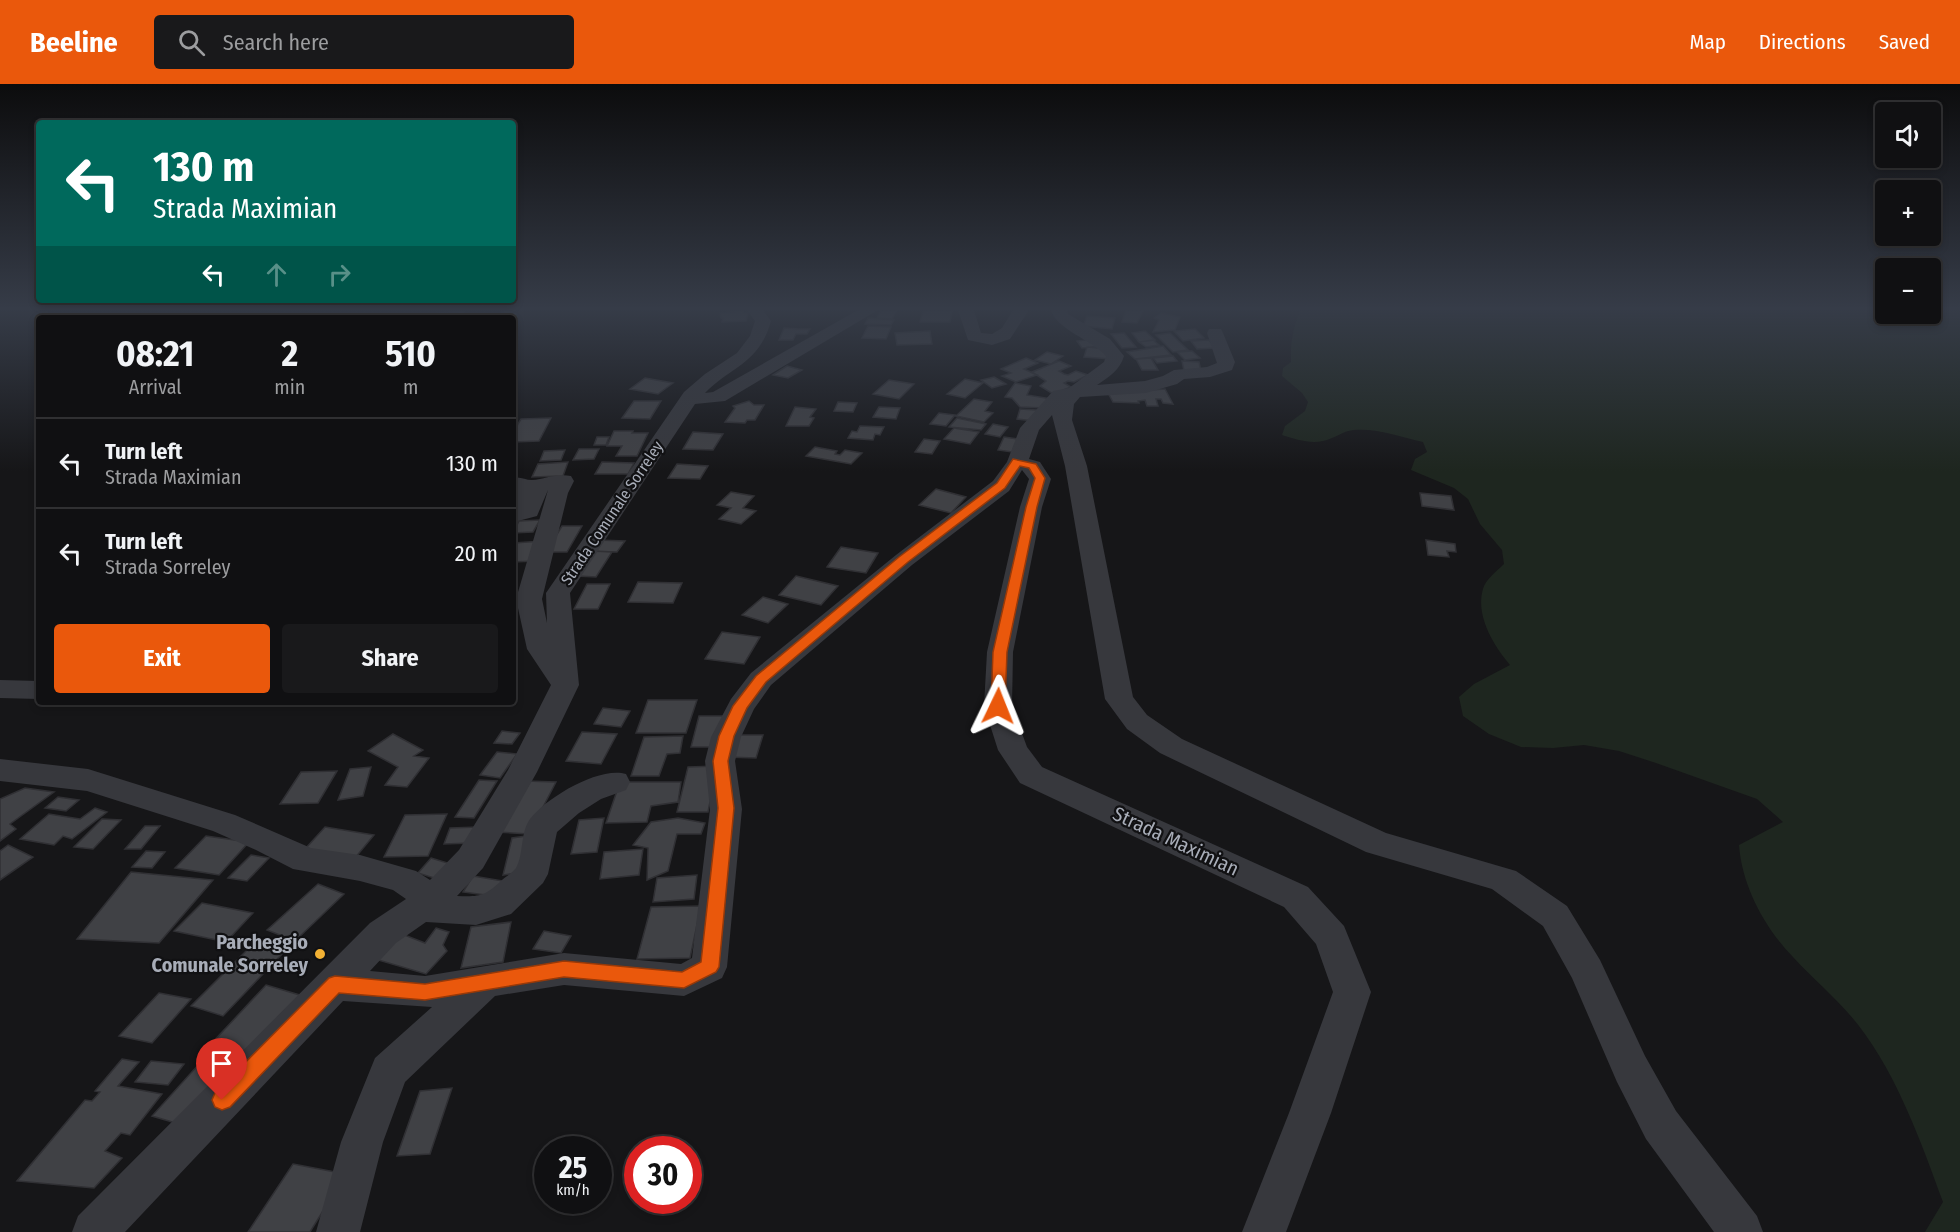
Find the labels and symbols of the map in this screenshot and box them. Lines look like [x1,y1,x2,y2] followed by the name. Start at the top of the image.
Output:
[557,437,668,588] street label: Strada Comunale Sorreley
[966,674,1030,738] position arrow
[1109,801,1243,881] street label: Strada Maximian
[152,930,308,977] place label: Parcheggio Comunale Sorreley
[313,947,327,961] marker: Parcheggio Comunale Sorreley
[196,1038,247,1100] pin
[624,1136,702,1214] speed limit sign: 30

